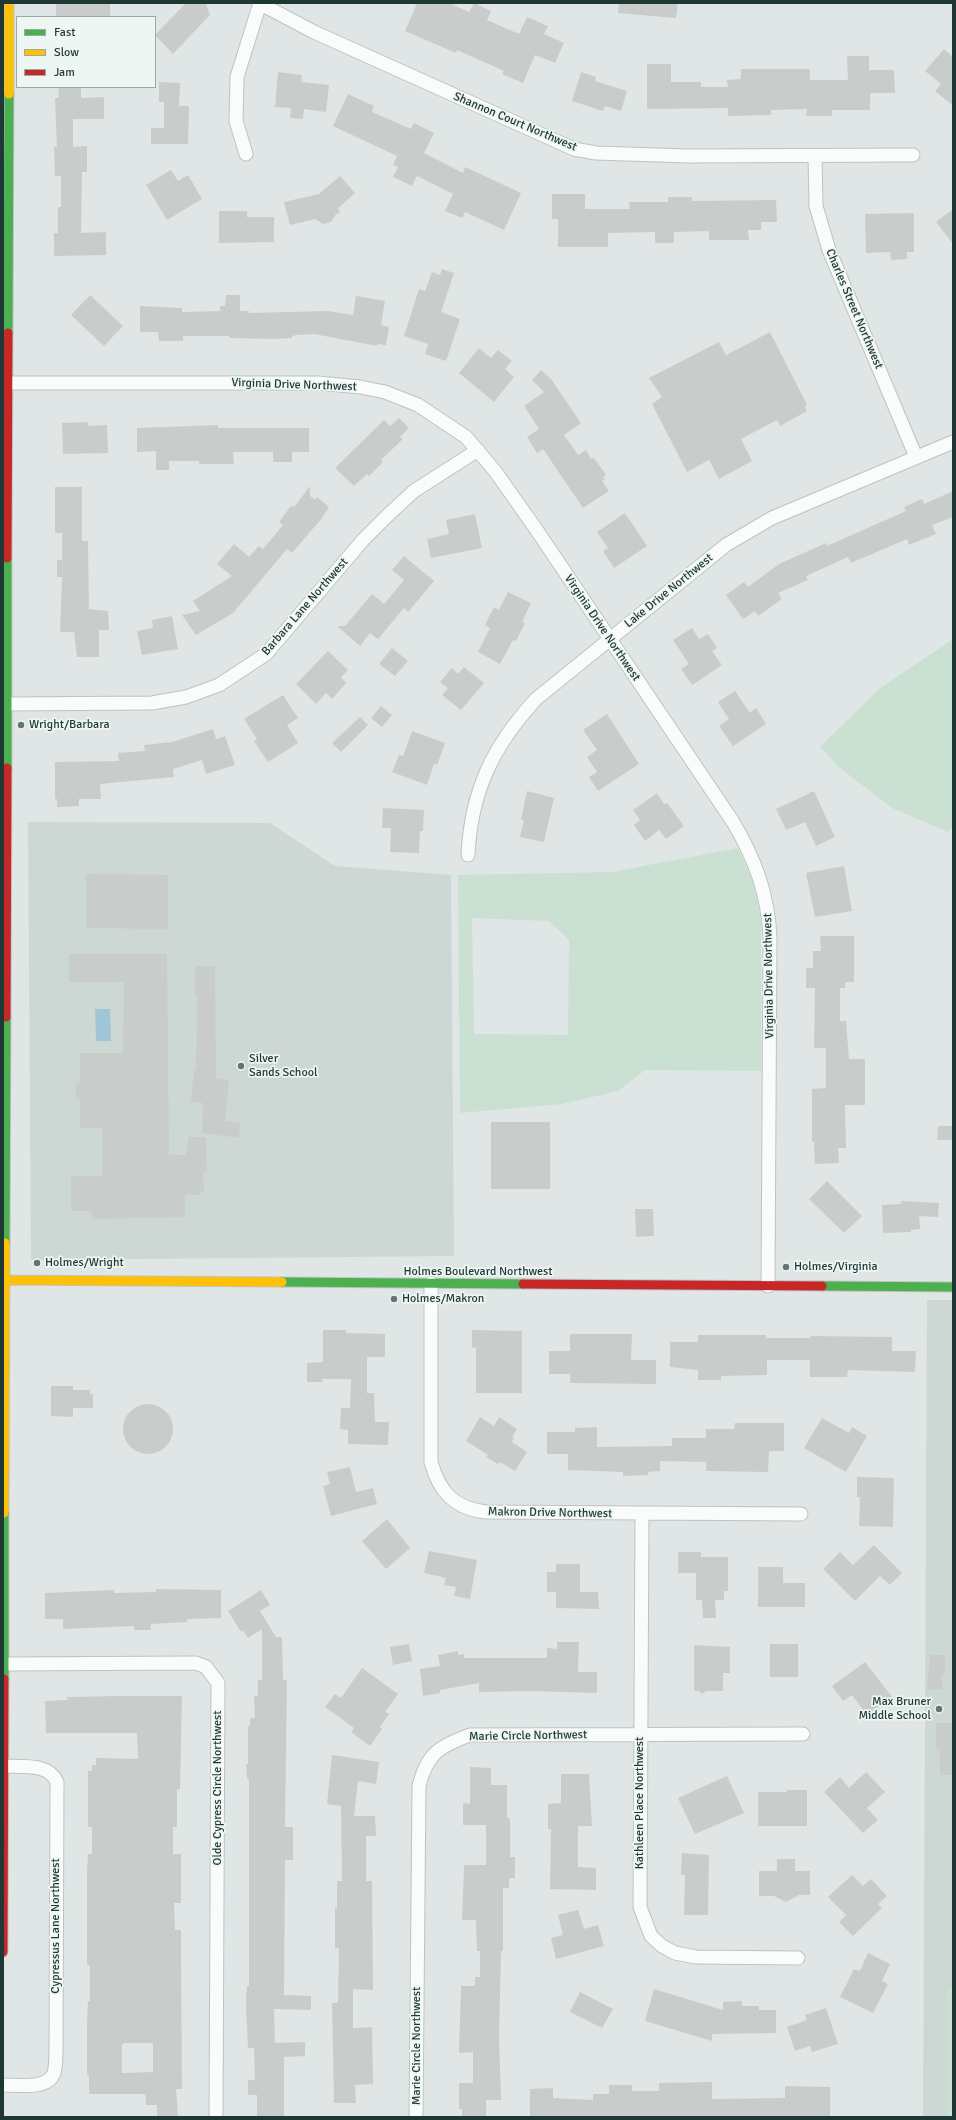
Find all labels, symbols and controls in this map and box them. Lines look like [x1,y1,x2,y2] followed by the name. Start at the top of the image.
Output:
[16,16,156,88] legend
[54,25,75,40] text: Fast
[54,45,79,60] text: Slow
[54,65,75,80] text: Jam
[451,89,579,155] street label: Shannon Court Northwest
[822,247,886,371] street label: Charles Street Northwest
[231,376,357,394] street label: Virginia Drive Northwest
[622,551,716,631] street label: Lake Drive Northwest
[259,555,351,659] street label: Barbara Lane Northwest
[561,572,643,684] street label: Virginia Drive Northwest
[29,718,110,732] place label: Wright/Barbara
[16,720,26,730] marker: Wright/Barbara
[761,913,777,1039] street label: Virginia Drive Northwest
[249,1052,317,1080] place label: Silver Sands School
[236,1061,246,1071] marker: Silver Sands School
[45,1256,124,1270] place label: Holmes/Wright
[32,1258,42,1268] marker: Holmes/Wright
[794,1260,878,1274] place label: Holmes/Virginia
[781,1262,791,1272] marker: Holmes/Virginia
[403,1265,553,1279] street label: Holmes Boulevard Northwest
[402,1292,484,1306] place label: Holmes/Makron
[389,1294,399,1304] marker: Holmes/Makron
[488,1505,612,1521] street label: Makron Drive Northwest
[858,1695,931,1723] place label: Max Bruner Middle School
[934,1704,944,1714] marker: Max Bruner Middle School
[211,1711,225,1865] street label: Olde Cypress Circle Northwest
[469,1728,587,1744] street label: Marie Circle Northwest
[633,1737,647,1869] street label: Kathleen Place Northwest
[49,1858,63,1994] street label: Cypressus Lane Northwest
[410,1987,424,2105] street label: Marie Circle Northwest

